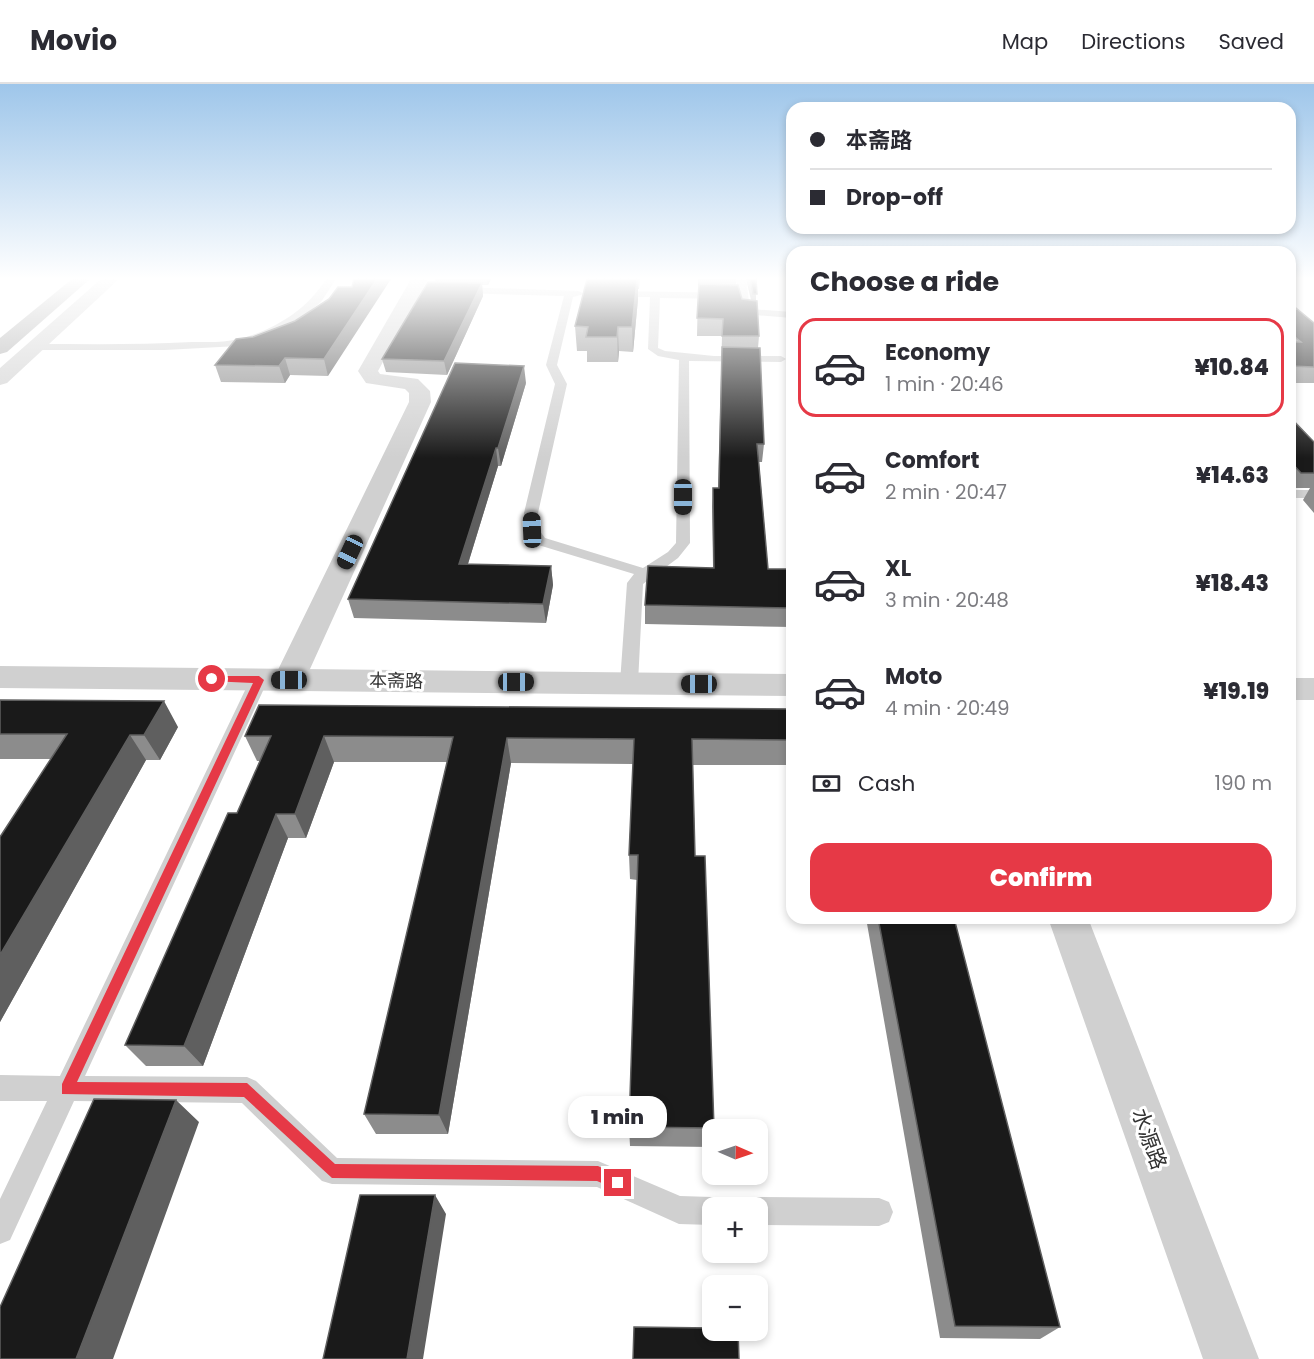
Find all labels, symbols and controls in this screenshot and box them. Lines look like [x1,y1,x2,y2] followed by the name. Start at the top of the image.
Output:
[30,21,117,60] text: Movio
[1002,27,1048,56] text: Map
[1081,27,1185,56] text: Directions
[1218,27,1284,56] text: Saved
[846,125,912,156] text: 本斋路
[846,182,943,213] text: Drop-off
[810,263,999,300] text: Choose a ride
[885,337,990,368] text: Economy
[813,341,867,395] icon: car
[1194,352,1269,383] text: ¥10.84
[885,370,1004,398] text: 1 min · 20:46
[885,445,979,476] text: Comfort
[813,449,867,503] icon: car
[1196,460,1269,491] text: ¥14.63
[885,478,1007,506] text: 2 min · 20:47
[674,479,692,515] car
[522,512,542,548] car
[334,532,366,572] car
[885,553,911,584] text: XL
[813,557,867,611] icon: car
[1195,568,1269,599] text: ¥18.43
[885,586,1009,614] text: 3 min · 20:48
[885,661,942,692] text: Moto
[198,665,225,692] route start
[813,665,867,719] icon: car
[369,668,423,693] street label: 本斋路
[271,671,307,689] car
[498,673,534,691] car
[681,675,717,693] car
[1203,676,1269,707] text: ¥19.19
[885,694,1010,722] text: 4 min · 20:49
[810,767,843,800] icon: cash
[858,768,915,799] text: Cash
[1215,769,1272,797] text: 190 m
[810,843,1272,912] button: Confirm
[568,1096,668,1138] callout: 1 min
[591,1103,644,1131] text: 1 min
[1125,1104,1174,1173] street label: 水源路
[702,1119,768,1185] north arrow
[702,1119,768,1341] map controls
[604,1169,631,1196] route end
[702,1197,768,1263] button: +
[702,1275,768,1341] button: −

